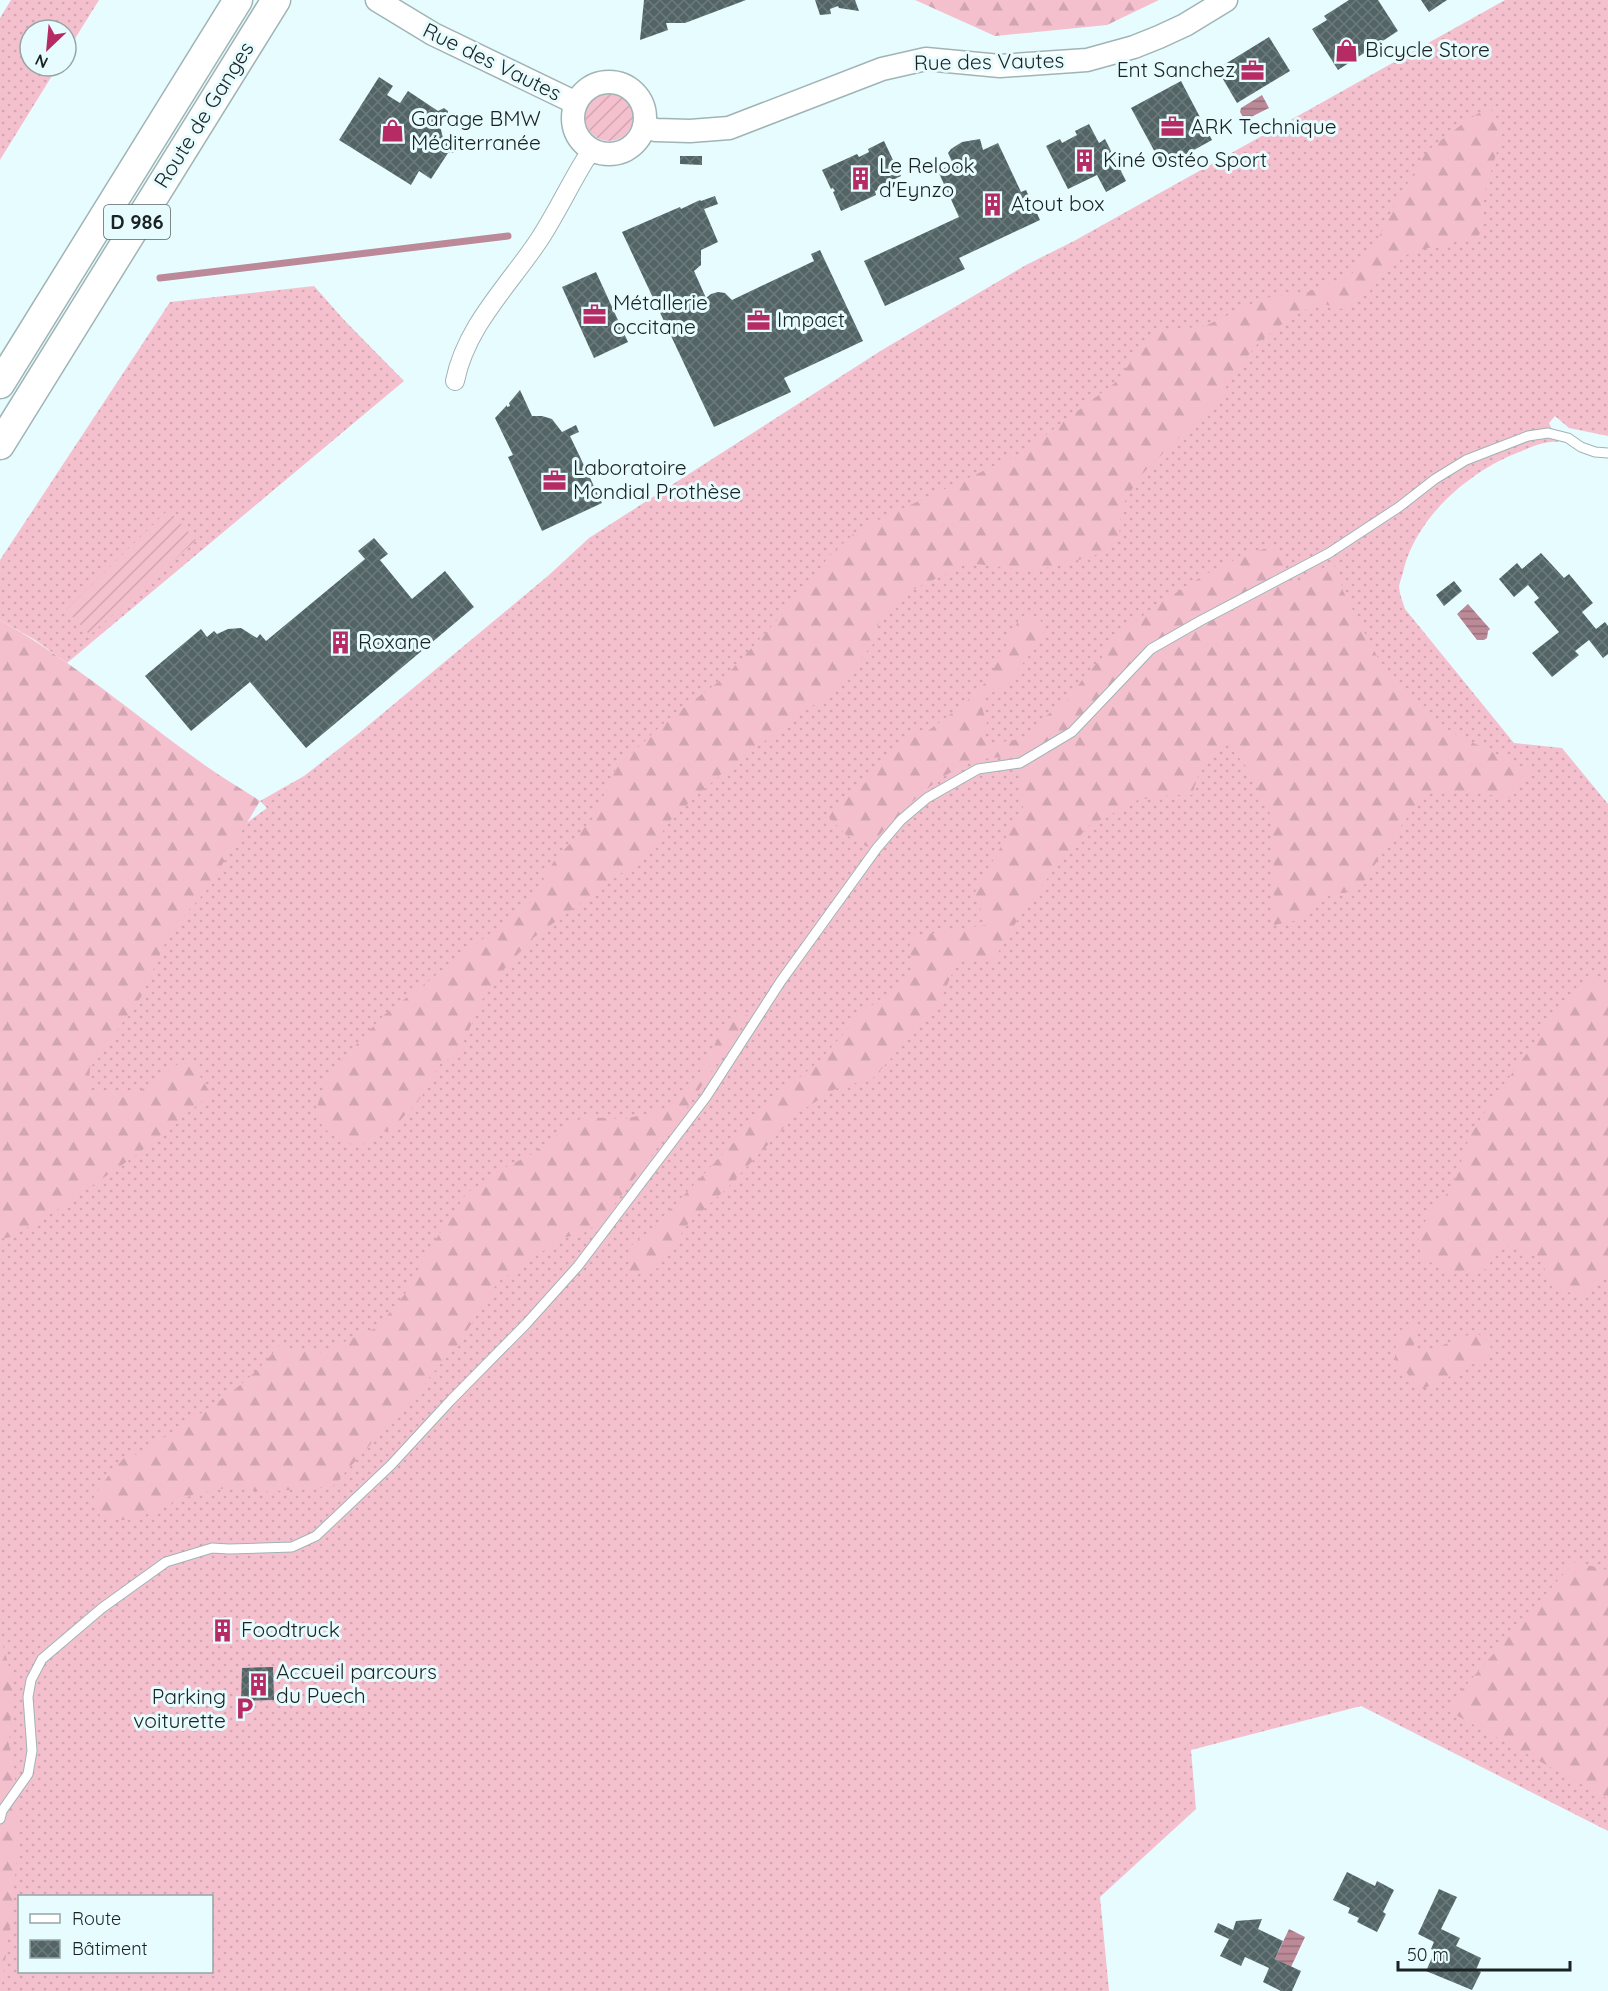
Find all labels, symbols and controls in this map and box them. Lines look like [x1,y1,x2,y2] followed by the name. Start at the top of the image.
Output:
[419,16,566,106] street label: Rue des Vautes
[18,18,78,78] north arrow
[148,36,259,192] street label: Route de Ganges
[1365,36,1490,62] place label: Bicycle Store
[1334,37,1360,63] shop icon: Bicycle Store
[914,47,1064,75] street label: Rue des Vautes
[32,50,51,73] text: N
[1117,56,1235,82] place label: Ent Sanchez
[1240,57,1266,83] office icon: Ent Sanchez
[411,105,541,155] place label: Garage BMW Méditerranée
[1191,113,1337,139] place label: ARK Technique
[1160,114,1186,140] office icon: ARK Technique
[380,118,406,144] shop icon: Garage BMW Méditerranée
[1103,146,1267,172] place label: Kiné Ostéo Sport
[1072,147,1098,173] building icon: Kiné Ostéo Sport
[879,152,975,202] place label: Le Relook d'Eynzo
[848,165,874,191] building icon: Le Relook d'Eynzo
[1011,190,1104,216] place label: Atout box
[980,191,1006,217] building icon: Atout box
[104,205,170,239] road number: D 986
[613,289,708,339] place label: Métallerie occitane
[582,302,608,328] office icon: Métallerie occitane
[777,306,845,332] place label: Impact
[746,307,772,333] office icon: Impact
[573,454,741,504] place label: Laboratoire Mondial Prothèse
[542,467,568,493] office icon: Laboratoire Mondial Prothèse
[358,628,431,654] place label: Roxane
[327,629,353,655] building icon: Roxane
[241,1616,340,1642] place label: Foodtruck
[210,1617,236,1643] building icon: Foodtruck
[276,1658,437,1708] place label: Accueil parcours du Puech
[245,1671,271,1697] building icon: Accueil parcours du Puech
[133,1683,226,1733] place label: Parking voiturette
[231,1696,257,1722] parking icon: Parking voiturette
[18,1895,213,1973] legend
[72,1907,121,1930] text: Route
[1398,1934,1570,1972] scale bar
[72,1937,148,1960] text: Bâtiment
[1407,1943,1449,1966] text: 50 m

